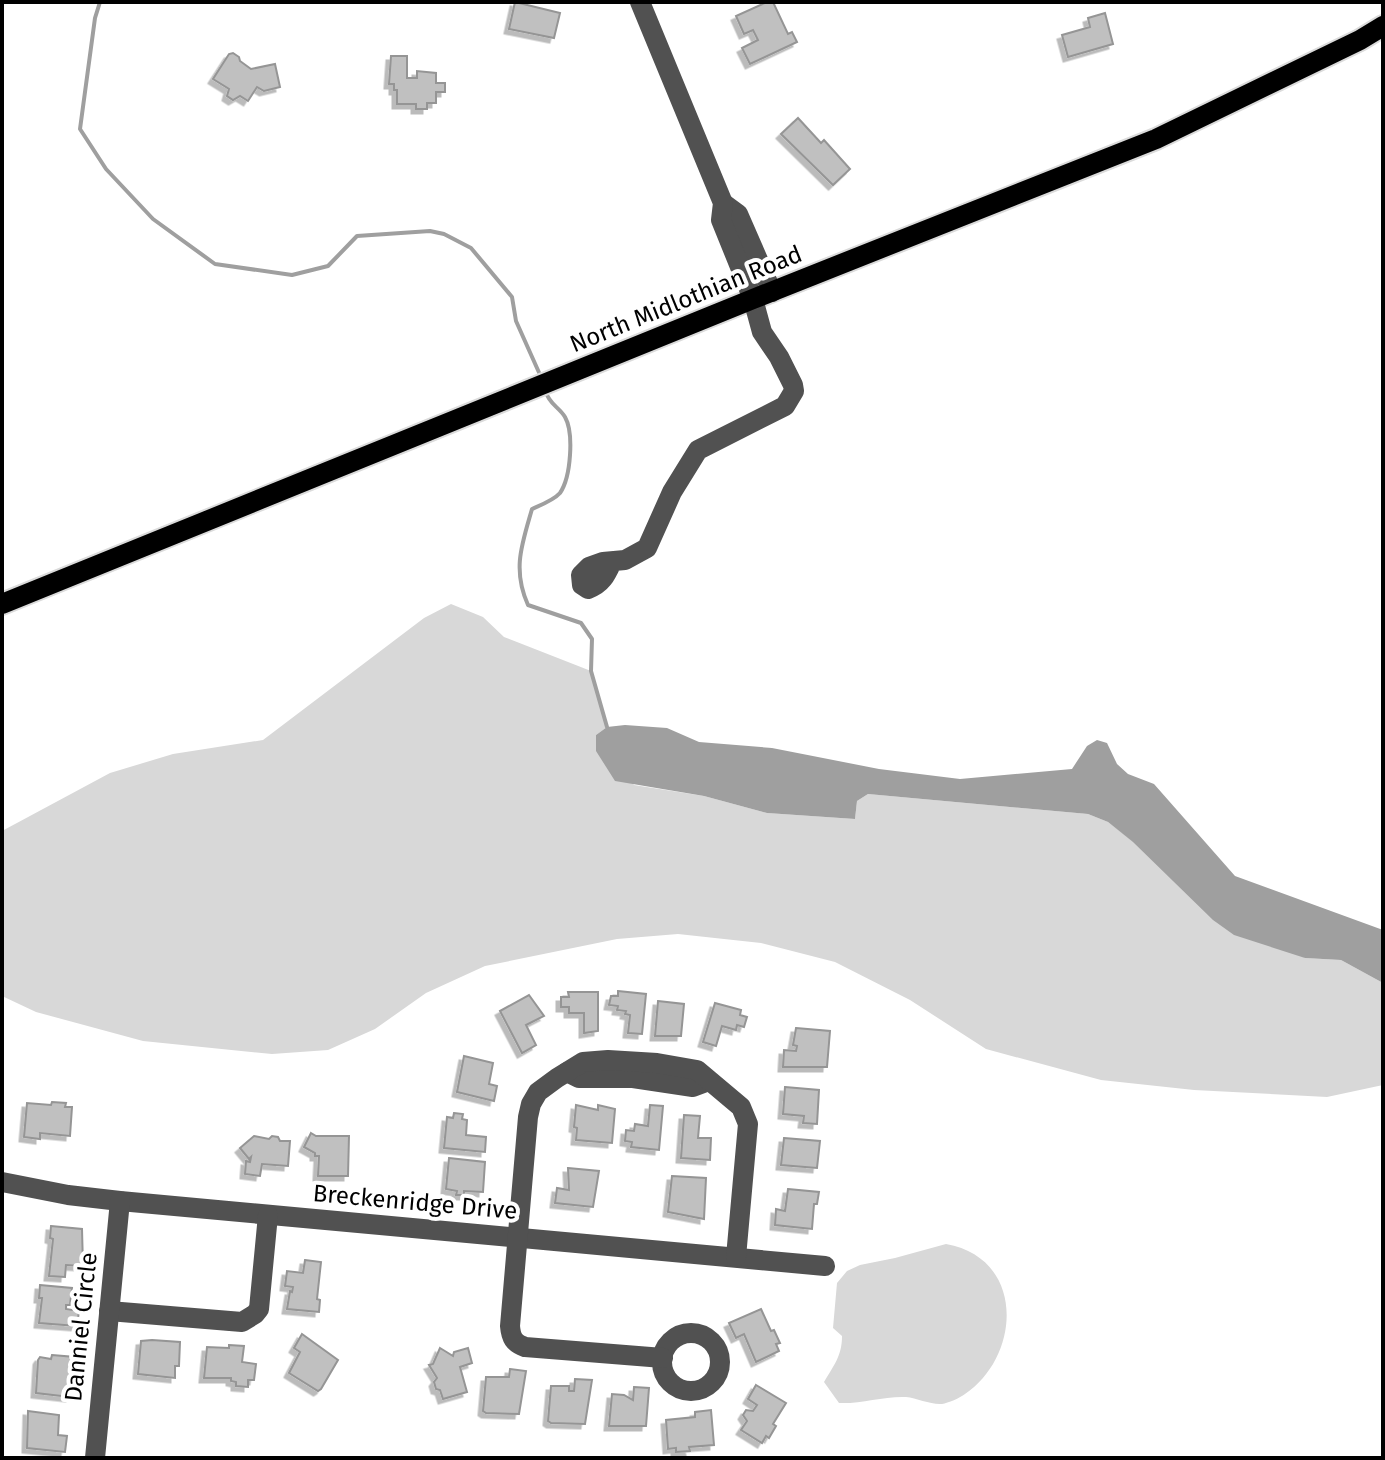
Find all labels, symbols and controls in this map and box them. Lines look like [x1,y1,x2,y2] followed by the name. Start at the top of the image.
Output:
[566,240,806,358] street label: North Midlothian Road
[312,1179,518,1225] street label: Breckenridge Drive
[59,1251,103,1403] street label: Danniel Circle

